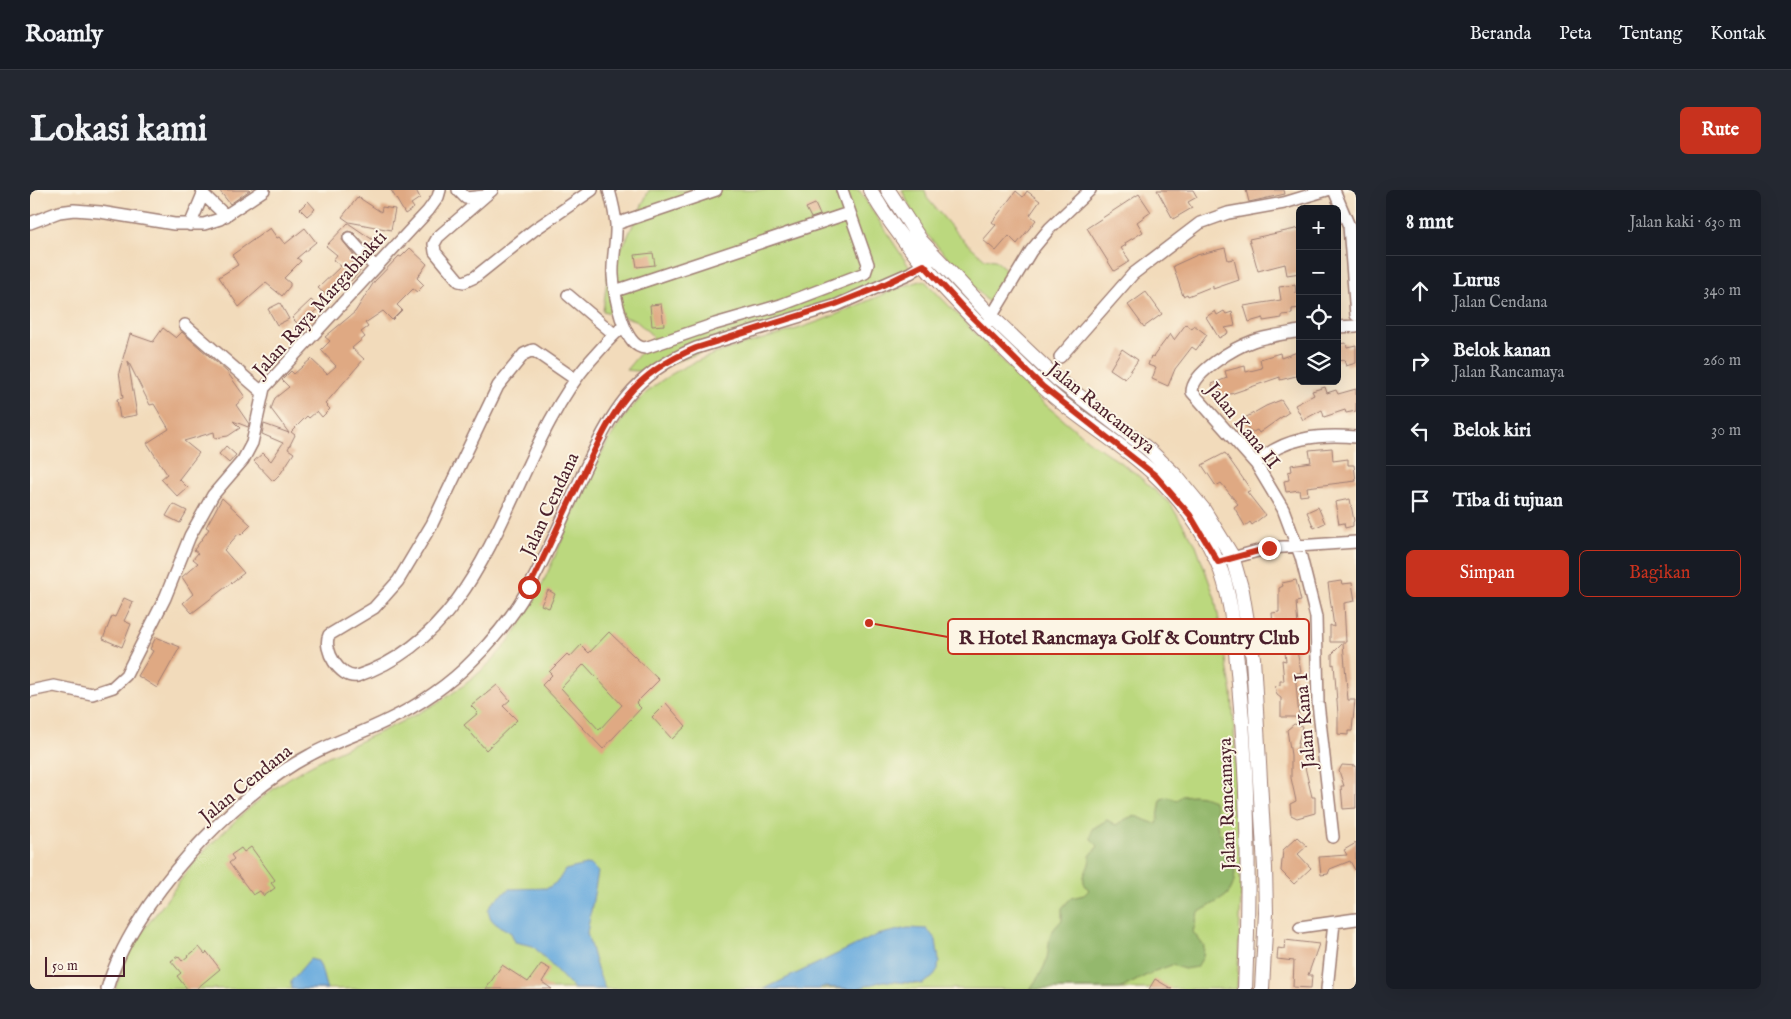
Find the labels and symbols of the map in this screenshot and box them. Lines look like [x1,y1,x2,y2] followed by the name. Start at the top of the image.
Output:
[247,226,393,384] street label: Jalan Raya Margabhakti
[1040,356,1160,460] street label: Jalan Rancamaya
[1199,377,1284,474] street label: Jalan Kana II
[515,448,586,563] street label: Jalan Cendana
[1258,537,1281,560] route end
[518,576,541,599] route start
[948,619,1309,654] callout: R Hotel Rancmaya Golf & Country Club
[959,626,1300,651] text: R Hotel Rancmaya Golf & Country Club
[1290,672,1322,772] street label: Jalan Kana I
[1214,737,1242,872] street label: Jalan Rancamaya
[194,739,298,830] street label: Jalan Cendana
[45,954,125,977] scale bar

